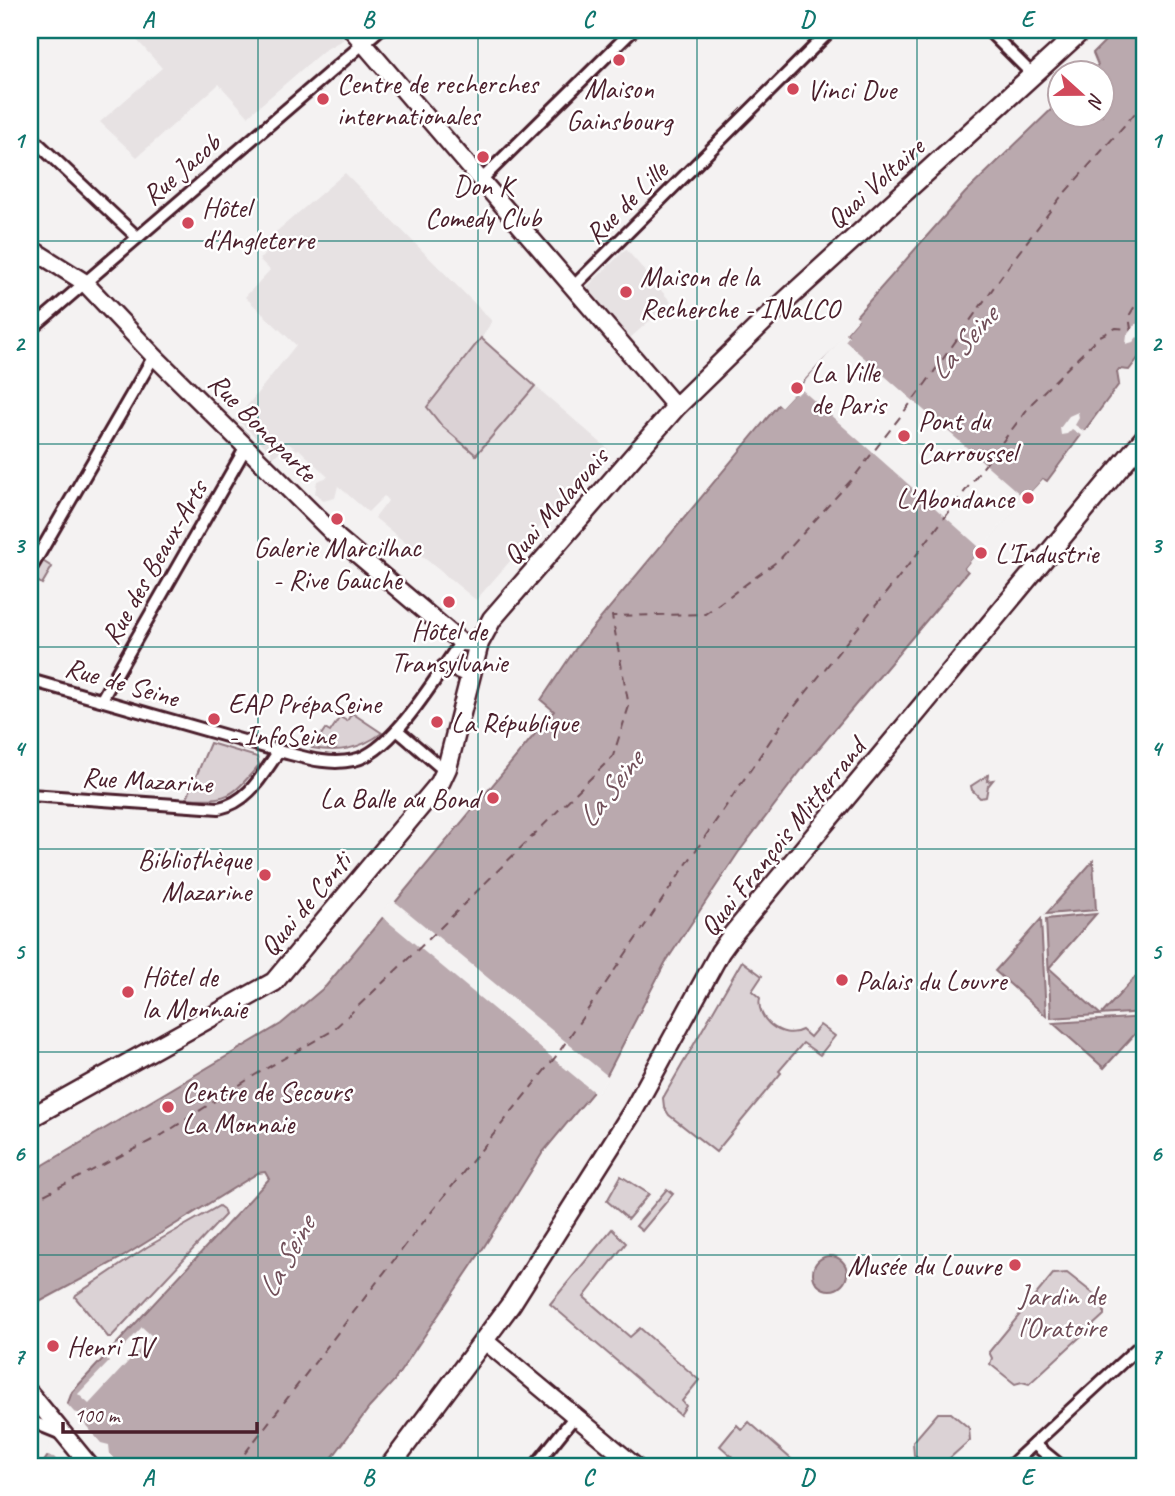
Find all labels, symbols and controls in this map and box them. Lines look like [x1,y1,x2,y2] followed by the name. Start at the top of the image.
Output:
[142,5,156,34] text: A
[362,5,376,34] text: B
[583,5,597,34] text: C
[800,5,816,34] text: D
[1021,5,1037,34] text: E
[611,52,627,68] marker: Maison Gainsbourg
[1046,60,1116,130] north arrow
[337,66,540,133] place label: Centre de recherches internationales
[566,71,674,138] place label: Maison Gainsbourg
[807,72,898,107] place label: Vinci Due
[785,81,801,97] marker: Vinci Due
[1081,90,1109,113] text: N
[315,91,331,107] marker: Centre de recherches internationales
[135,124,229,213] street label: Rue Jacob
[14,126,27,155] text: 1
[1151,126,1164,155] text: 1
[819,129,933,236] street label: Quai Voltaire
[475,149,491,165] marker: Don K Comedy Club
[577,152,676,251] street label: Rue de Lille
[425,168,543,235] place label: Don K Comedy Club
[202,190,316,257] place label: Hôtel d'Angleterre
[180,215,196,231] marker: Hôtel d'Angleterre
[640,259,842,326] place label: Maison de la Recherche - INaLCO
[618,284,634,300] marker: Maison de la Recherche - INaLCO
[920,295,1009,388] water label: La Seine
[14,329,27,358] text: 2
[1151,329,1164,358] text: 2
[811,355,888,422] place label: La Ville de Paris
[201,365,326,490] street label: Rue Bonaparte
[789,380,805,396] marker: La Ville de Paris
[918,403,1022,470] place label: Pont du Carroussel
[896,428,912,444] marker: Pont du Carroussel
[495,438,617,572] street label: Quai Malaquais
[93,472,216,650] street label: Rue des Beaux-Arts
[896,481,1016,516] place label: L'Abondance
[1020,490,1036,506] marker: L'Abondance
[329,511,345,527] marker: Galerie Marcilhac - Rive Gauche
[253,530,423,597] place label: Galerie Marcilhac - Rive Gauche
[14,531,27,560] text: 3
[1151,531,1164,560] text: 3
[995,536,1100,571] place label: L'Industrie
[973,545,989,561] marker: L'Industrie
[441,594,457,610] marker: Hôtel de Transylvanie
[391,613,509,680] place label: Hôtel de Transylvanie
[61,649,185,715] street label: Rue de Seine
[228,686,383,753] place label: EAP PrépaSeine - InfoSeine
[451,705,580,740] place label: La République
[206,711,222,727] marker: EAP PrépaSeine - InfoSeine
[429,714,445,730] marker: La République
[691,728,875,943] street label: Quai François Mitterrand
[14,734,27,763] text: 4
[1151,734,1164,763] text: 4
[568,740,654,835] water label: La Seine
[81,759,215,801] street label: Rue Mazarine
[320,781,483,816] place label: La Balle au Bond
[485,790,501,806] marker: La Balle au Bond
[138,842,253,909] place label: Bibliothèque Mazarine
[252,842,361,963] street label: Quai de Conti
[257,867,273,883] marker: Bibliothèque Mazarine
[14,937,26,966] text: 5
[1151,937,1163,966] text: 5
[142,959,249,1026] place label: Hôtel de la Monnaie
[856,963,1008,998] place label: Palais du Louvre
[834,972,850,988] marker: Palais du Louvre
[120,984,136,1000] marker: Hôtel de la Monnaie
[182,1074,353,1141] place label: Centre de Secours La Monnaie
[160,1099,176,1115] marker: Centre de Secours La Monnaie
[14,1139,27,1168] text: 6
[1151,1139,1164,1168] text: 6
[248,1206,326,1304] water label: La Seine
[847,1248,1003,1283] place label: Musée du Louvre
[1007,1257,1023,1273] marker: Musée du Louvre
[1017,1278,1108,1345] park label: Jardin de l'Oratoire
[67,1329,158,1364] place label: Henri IV
[45,1338,61,1354] marker: Henri IV
[14,1342,27,1371] text: 7
[1151,1342,1164,1371] text: 7
[63,1391,257,1435] scale bar
[74,1402,121,1428] text: 100 m
[142,1463,156,1492] text: A
[362,1463,376,1492] text: B
[583,1463,597,1492] text: C
[800,1463,816,1492] text: D
[1021,1463,1037,1492] text: E

